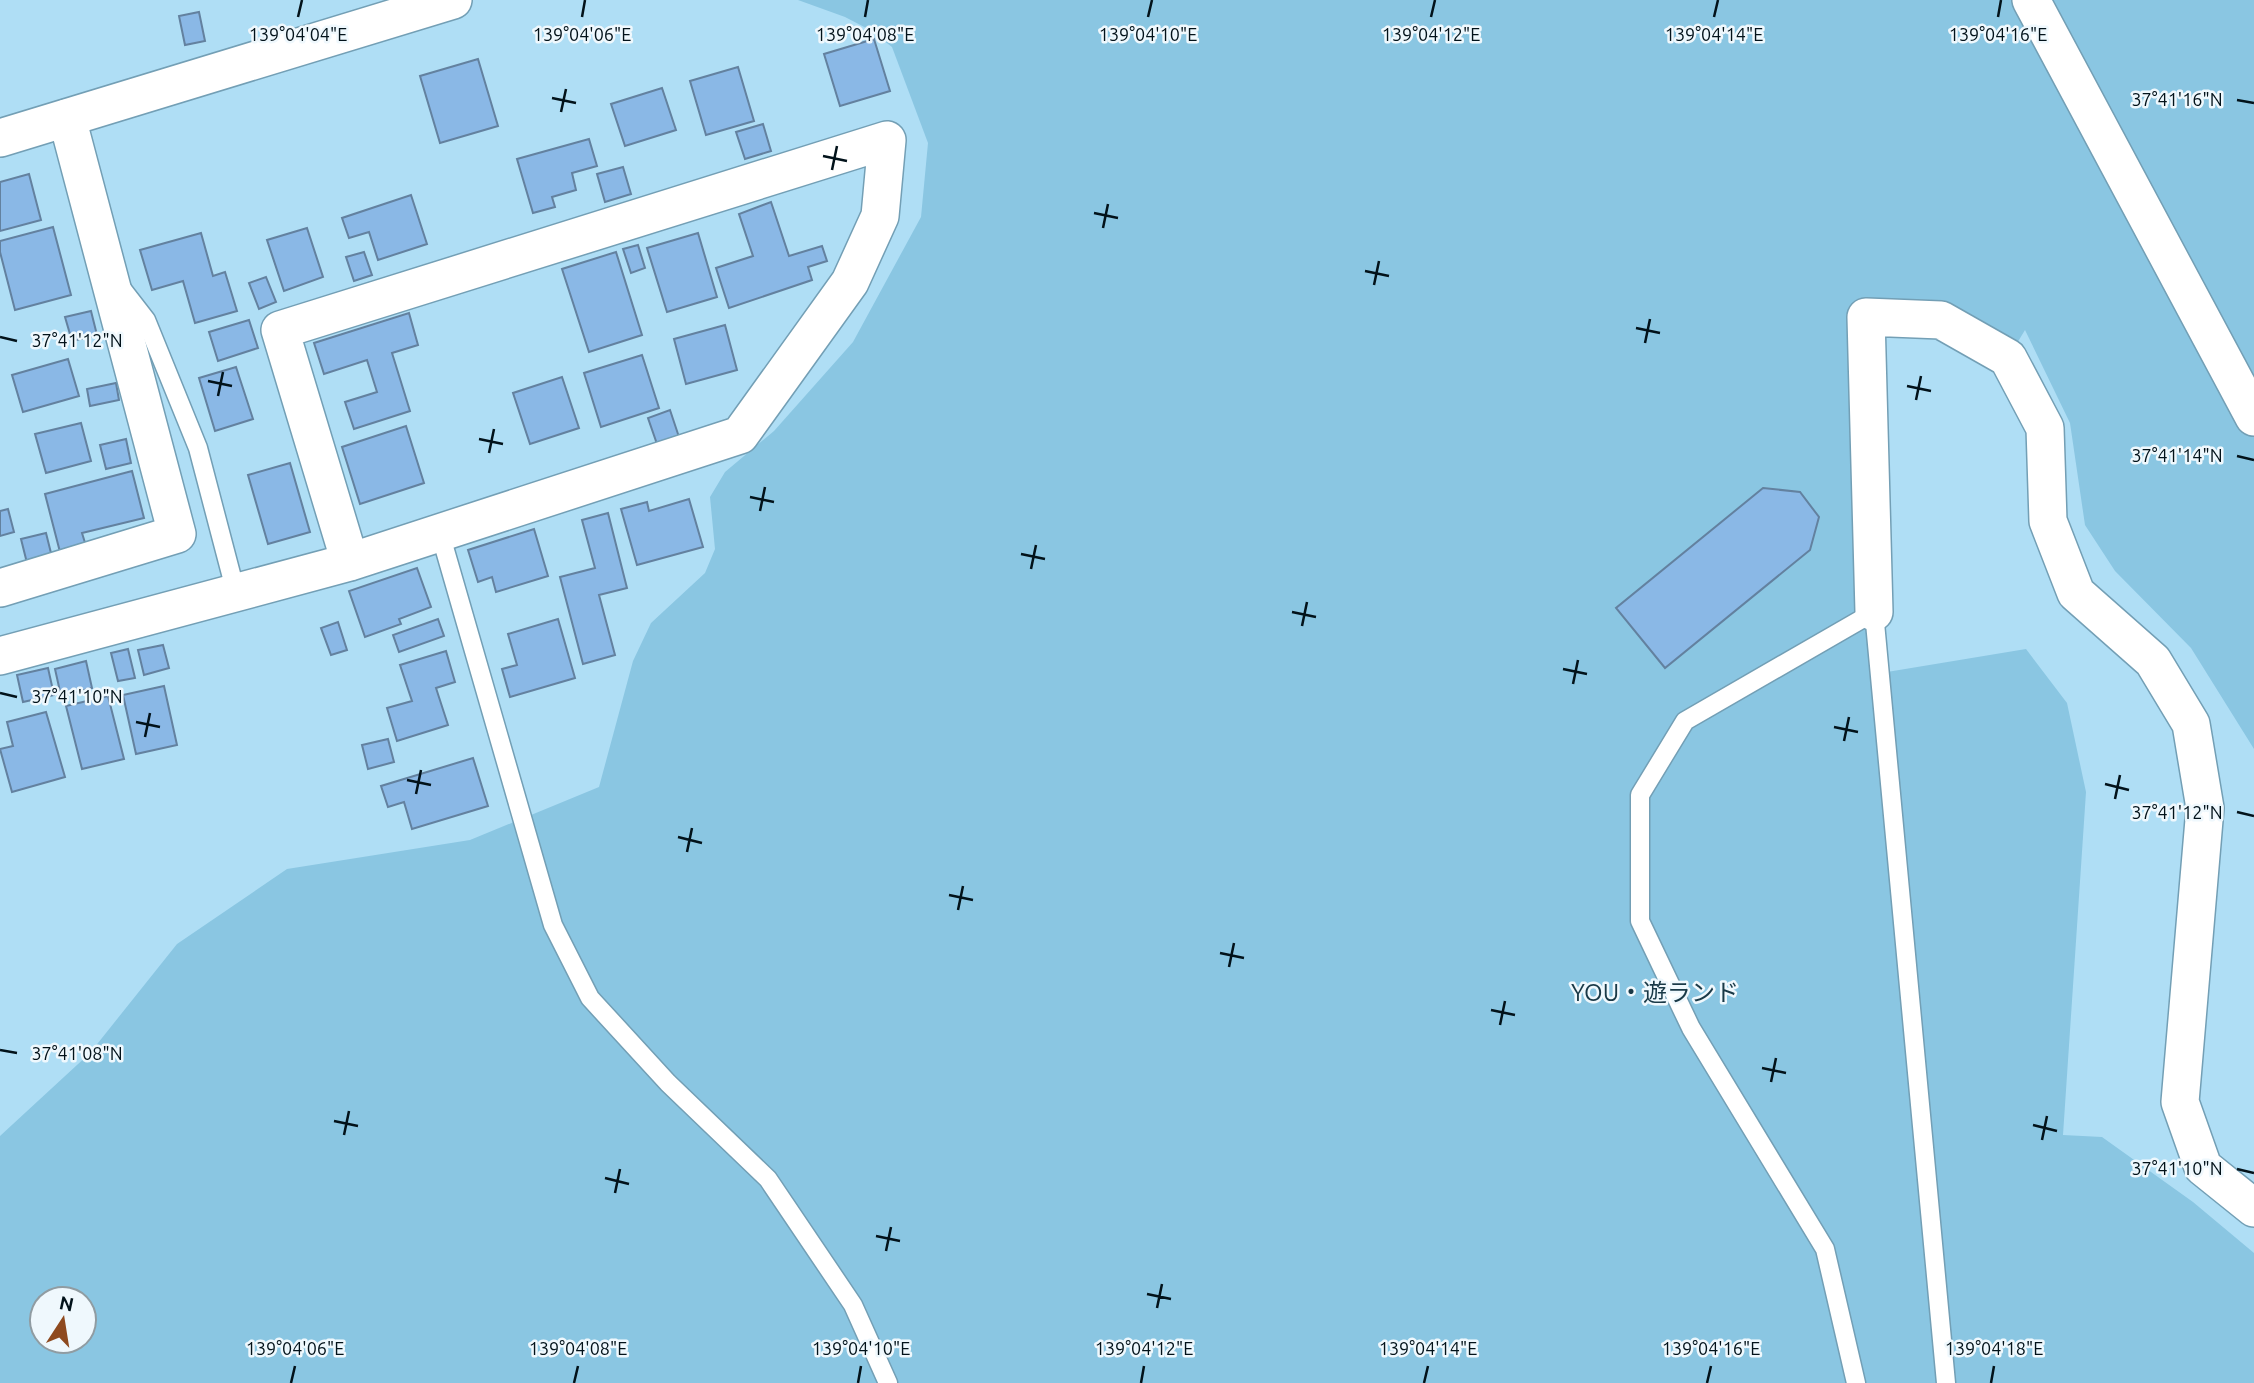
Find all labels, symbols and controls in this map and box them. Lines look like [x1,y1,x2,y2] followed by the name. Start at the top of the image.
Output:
[249,24,347,44] text: 139°04'04"E
[533,24,631,44] text: 139°04'06"E
[816,24,914,44] text: 139°04'08"E
[1099,24,1197,44] text: 139°04'10"E
[1382,24,1480,44] text: 139°04'12"E
[1665,24,1763,44] text: 139°04'14"E
[1949,24,2047,44] text: 139°04'16"E
[2131,89,2223,109] text: 37°41'16"N
[31,330,123,350] text: 37°41'12"N
[2131,445,2223,465] text: 37°41'14"N
[31,686,123,706] text: 37°41'10"N
[2131,802,2223,822] text: 37°41'12"N
[1571,979,1739,1006] park label: YOU・遊ランド
[31,1043,123,1063] text: 37°41'08"N
[2131,1158,2223,1178] text: 37°41'10"N
[28,1285,98,1355] north arrow
[57,1291,76,1316] text: N
[246,1338,344,1358] text: 139°04'06"E
[529,1338,627,1358] text: 139°04'08"E
[812,1338,910,1358] text: 139°04'10"E
[1095,1338,1193,1358] text: 139°04'12"E
[1379,1338,1477,1358] text: 139°04'14"E
[1662,1338,1760,1358] text: 139°04'16"E
[1945,1338,2043,1358] text: 139°04'18"E

